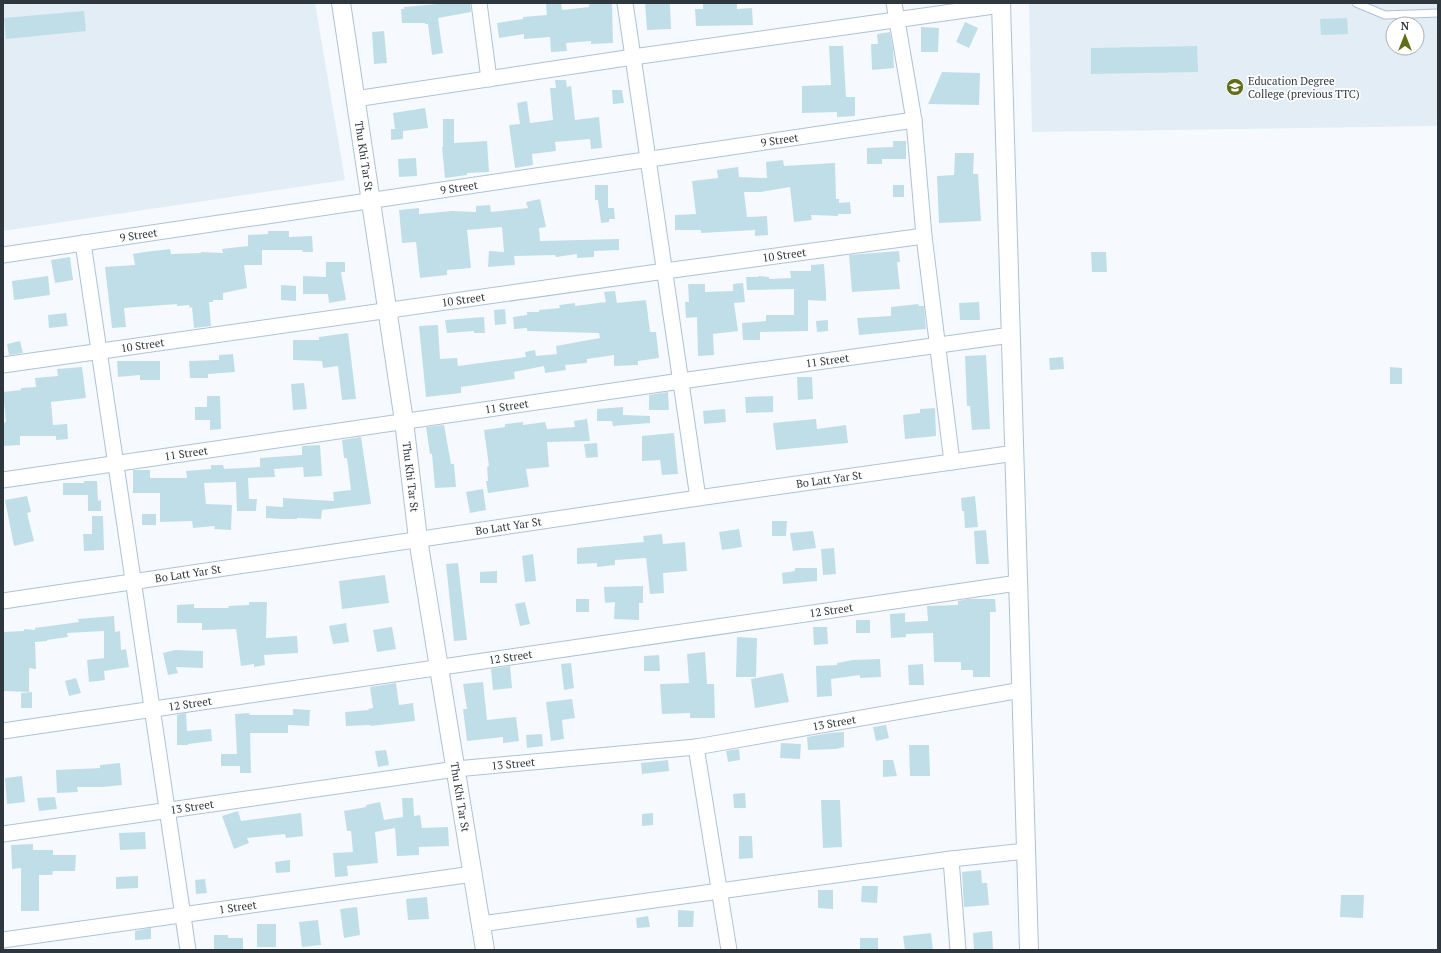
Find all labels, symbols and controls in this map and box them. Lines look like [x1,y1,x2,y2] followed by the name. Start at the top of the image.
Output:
[1385,16,1425,56] north arrow
[1401,19,1410,33] text: N
[1248,74,1360,101] place label: Education Degree College (previous TTC)
[1225,77,1245,97] school or university icon: Education Degree College (previous TTC)
[352,120,376,192] street label: Thu Khi Tar St
[760,130,799,150] street label: 9 Street
[439,178,479,197] street label: 9 Street
[119,225,158,245] street label: 9 Street
[762,245,807,265] street label: 10 Street
[441,290,486,310] street label: 10 Street
[120,335,165,355] street label: 10 Street
[805,351,850,371] street label: 11 Street
[484,396,529,417] street label: 11 Street
[400,441,422,513] street label: Thu Khi Tar St
[163,443,209,463] street label: 11 Street
[795,468,863,491] street label: Bo Latt Yar St
[474,514,542,538] street label: Bo Latt Yar St
[154,562,222,585] street label: Bo Latt Yar St
[809,600,854,620] street label: 12 Street
[488,647,533,667] street label: 12 Street
[167,694,213,714] street label: 12 Street
[811,712,857,733] street label: 13 Street
[491,755,536,773] street label: 13 Street
[447,761,473,833] street label: Thu Khi Tar St
[169,797,215,817] street label: 13 Street
[218,897,257,917] street label: 1 Street

